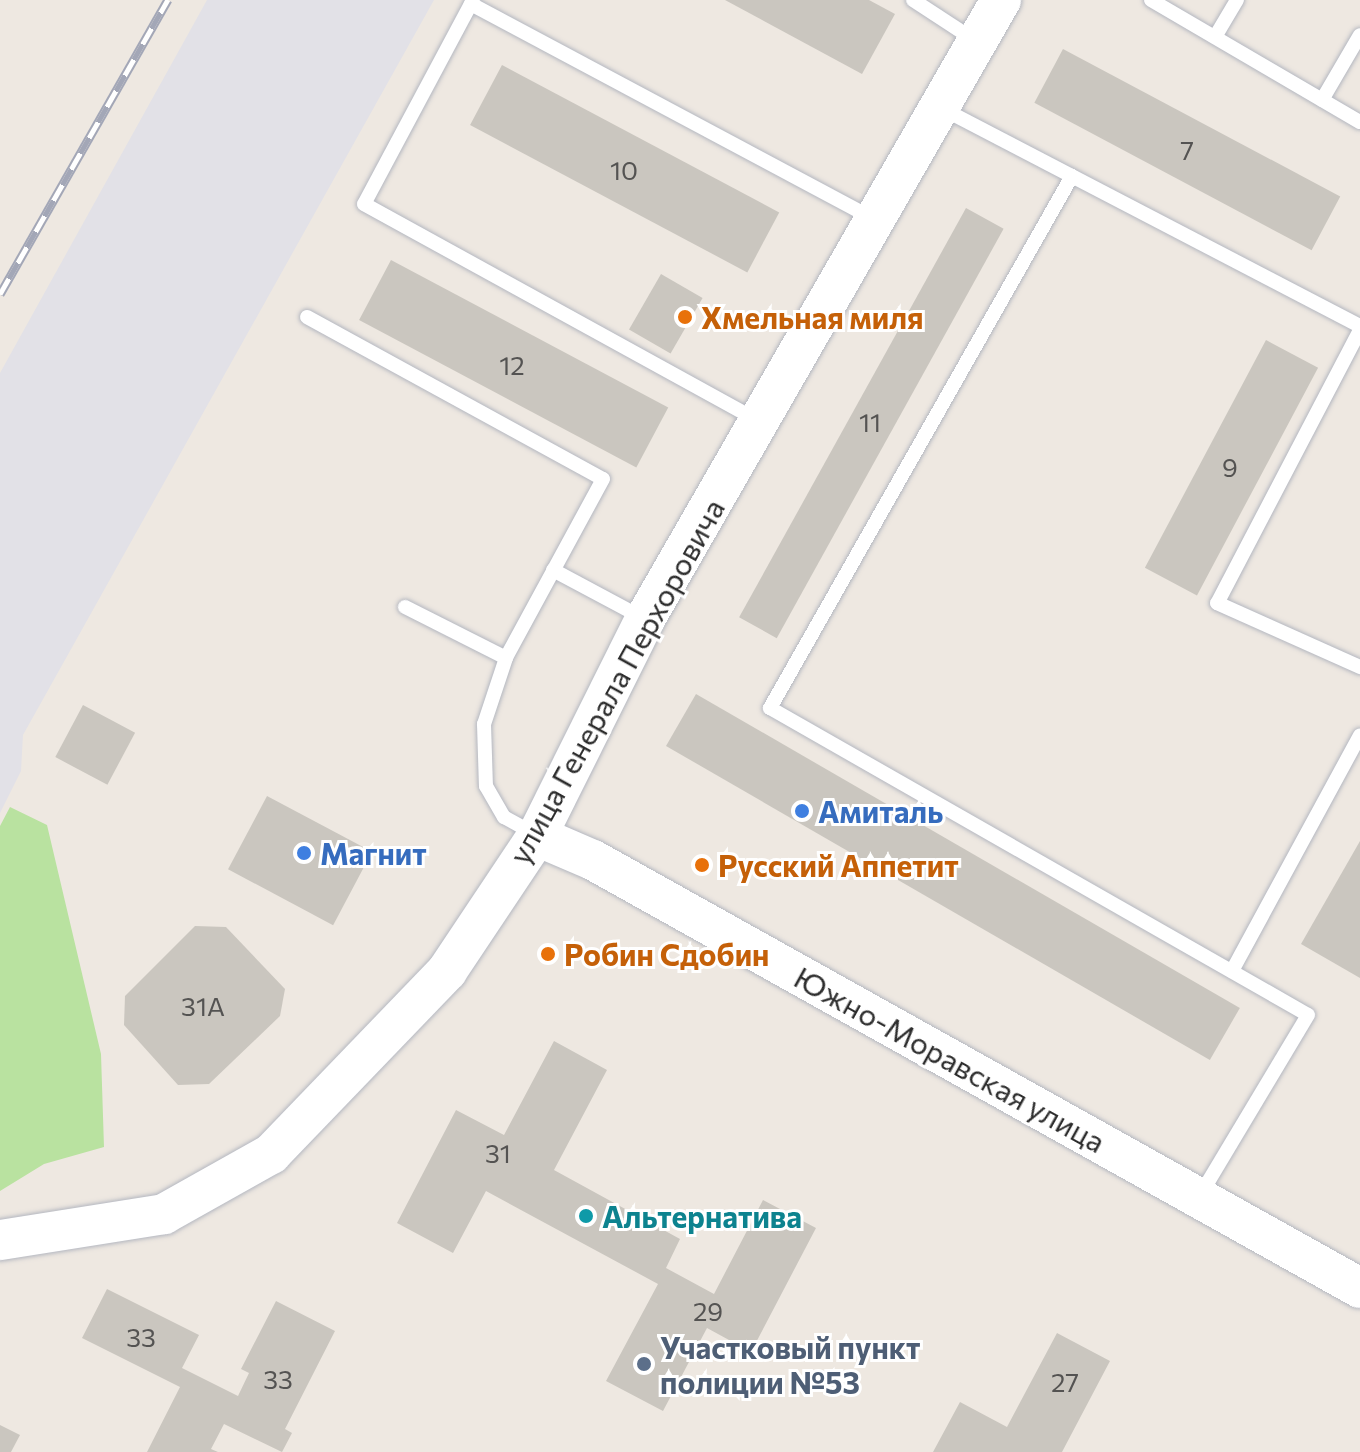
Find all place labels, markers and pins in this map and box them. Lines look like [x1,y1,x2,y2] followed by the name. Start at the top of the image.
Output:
[701,299,924,335] place label: Хмельная миля
[676,308,694,326] marker: Хмельная миля
[818,793,943,829] place label: Амиталь
[793,802,811,820] marker: Амиталь
[320,835,427,871] place label: Магнит
[295,844,313,862] marker: Магнит
[718,847,959,883] place label: Русский Аппетит
[693,856,711,874] marker: Русский Аппетит
[564,936,769,972] place label: Робин Сдобин
[539,945,557,963] marker: Робин Сдобин
[602,1198,802,1234] place label: Альтернатива
[577,1207,595,1225] marker: Альтернатива
[660,1329,920,1400] place label: Участковый пункт полиции №53
[635,1355,653,1373] marker: Участковый пункт полиции №53

